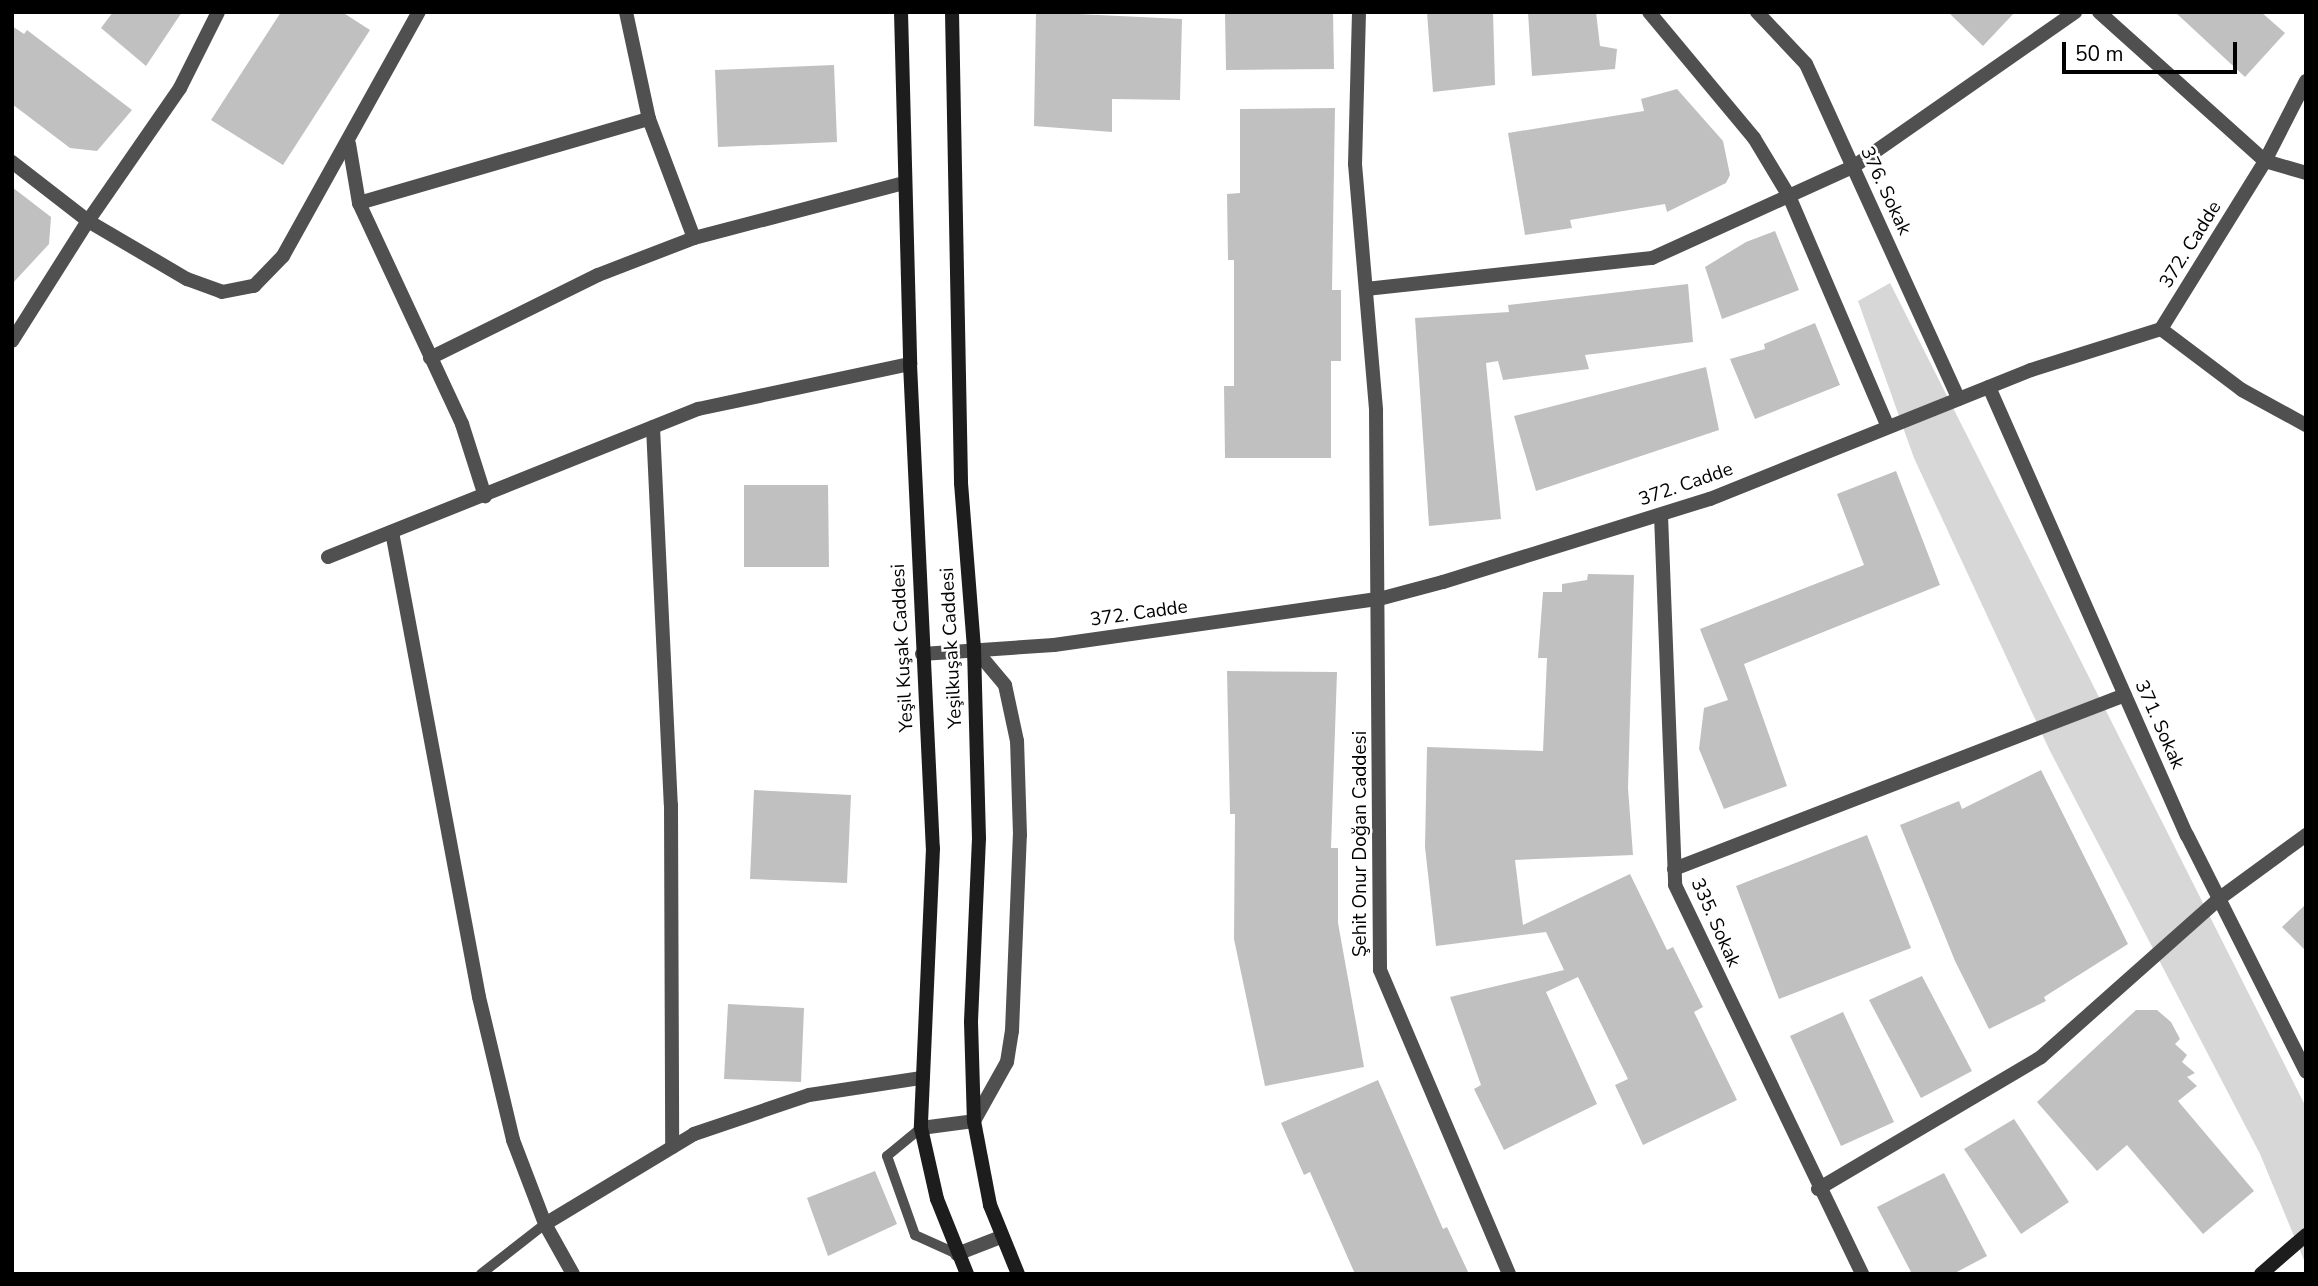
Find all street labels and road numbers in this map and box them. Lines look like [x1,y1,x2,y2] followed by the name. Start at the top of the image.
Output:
[1855,143,1915,239] street label: 376. Sokak
[2155,197,2227,293] street label: 372. Cadde
[1636,458,1736,512] street label: 372. Cadde
[887,563,919,733] street label: Yeşil Kuşak Caddesi
[936,567,968,729] street label: Yeşilkuşak Caddesi
[1089,596,1189,632] street label: 372. Cadde
[2129,677,2189,773] street label: 371. Sokak
[1350,731,1372,957] street label: Şehit Onur Doğan Caddesi
[1685,875,1745,971] street label: 335. Sokak

